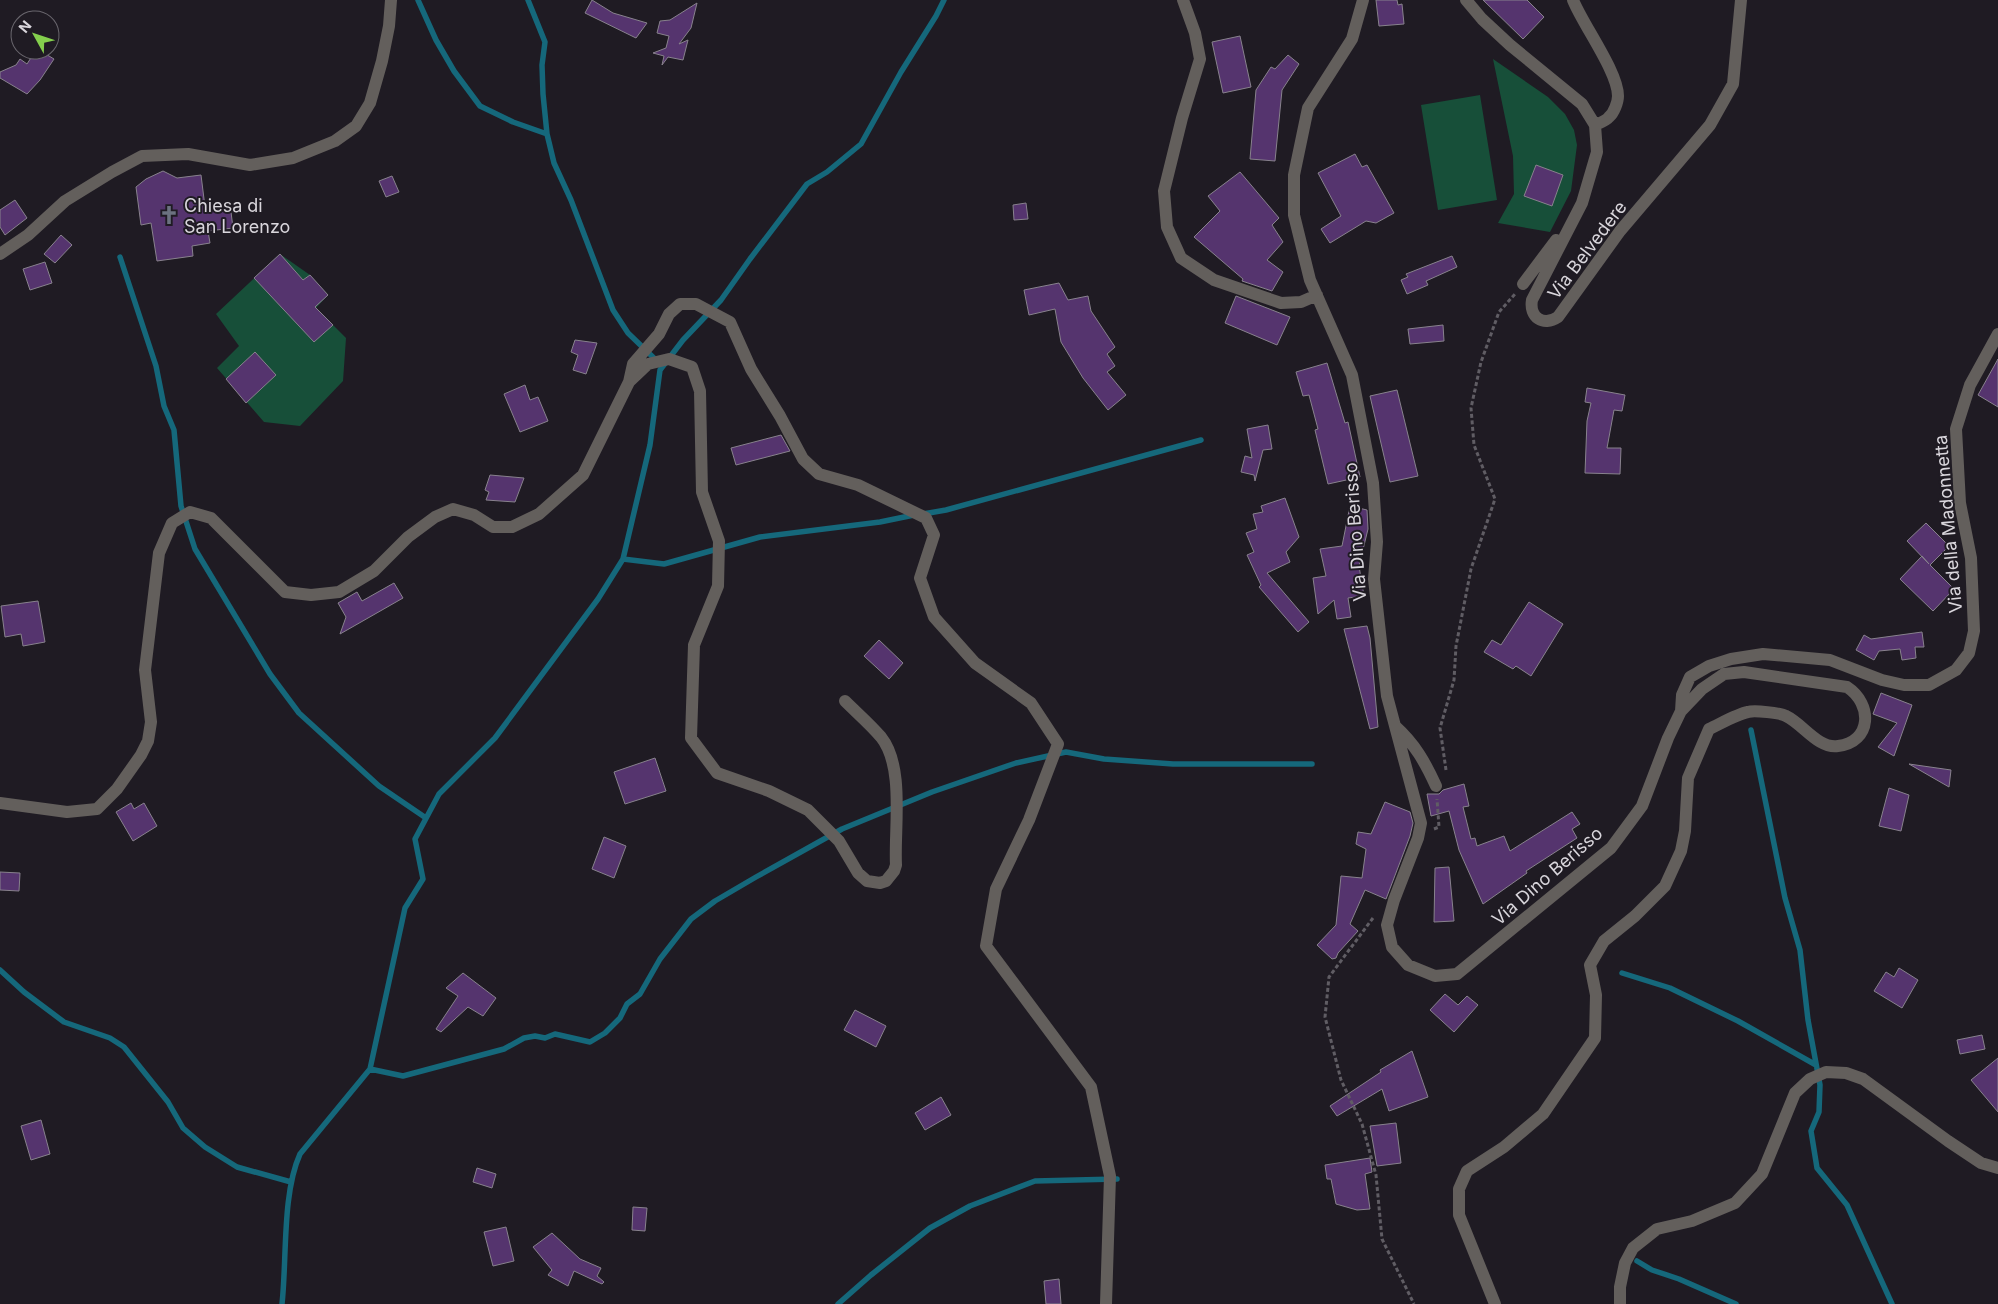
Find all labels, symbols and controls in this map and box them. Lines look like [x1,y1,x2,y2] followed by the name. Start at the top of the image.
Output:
[10,10,60,60] north arrow
[15,17,35,36] text: N
[184,195,290,237] place label: Chiesa di San Lorenzo
[1543,197,1631,303] street label: Via Belvedere
[158,204,180,226] church icon: Chiesa di San Lorenzo
[1930,434,1966,614] street label: Via della Madonnetta
[1340,462,1370,602] street label: Via Dino Berisso
[1488,822,1606,930] street label: Via Dino Berisso

